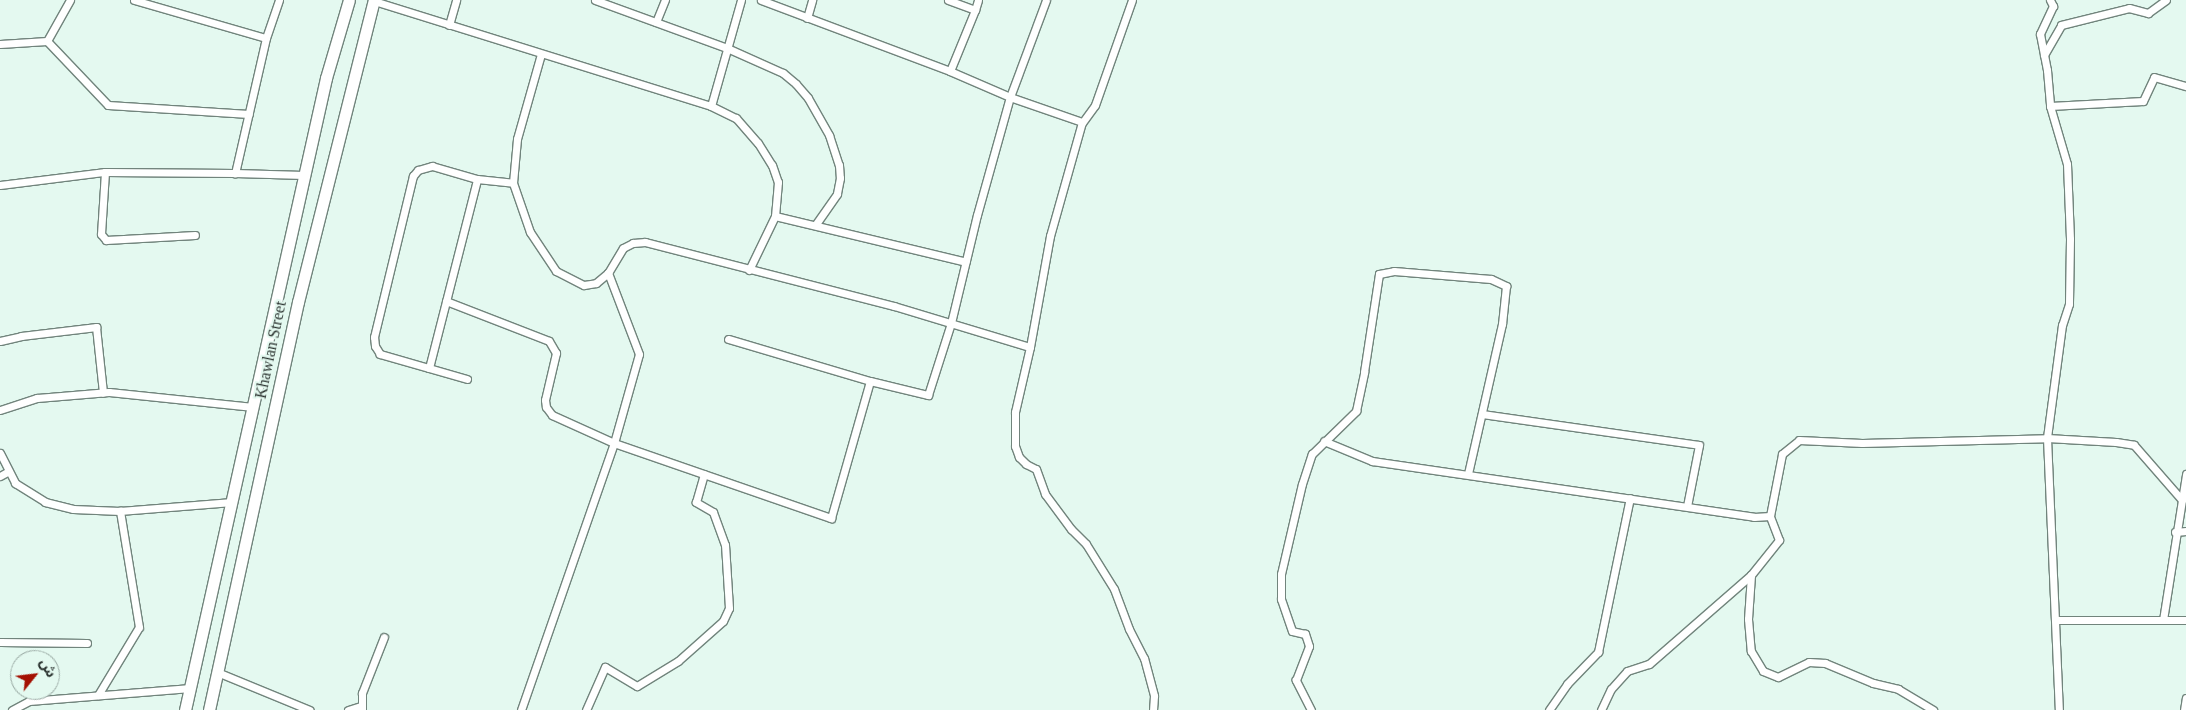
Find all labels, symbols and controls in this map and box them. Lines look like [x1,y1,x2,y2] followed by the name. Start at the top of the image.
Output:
[251,300,291,400] street label: Khawlan Street
[10,650,60,700] north arrow
[36,656,59,680] text: ش

